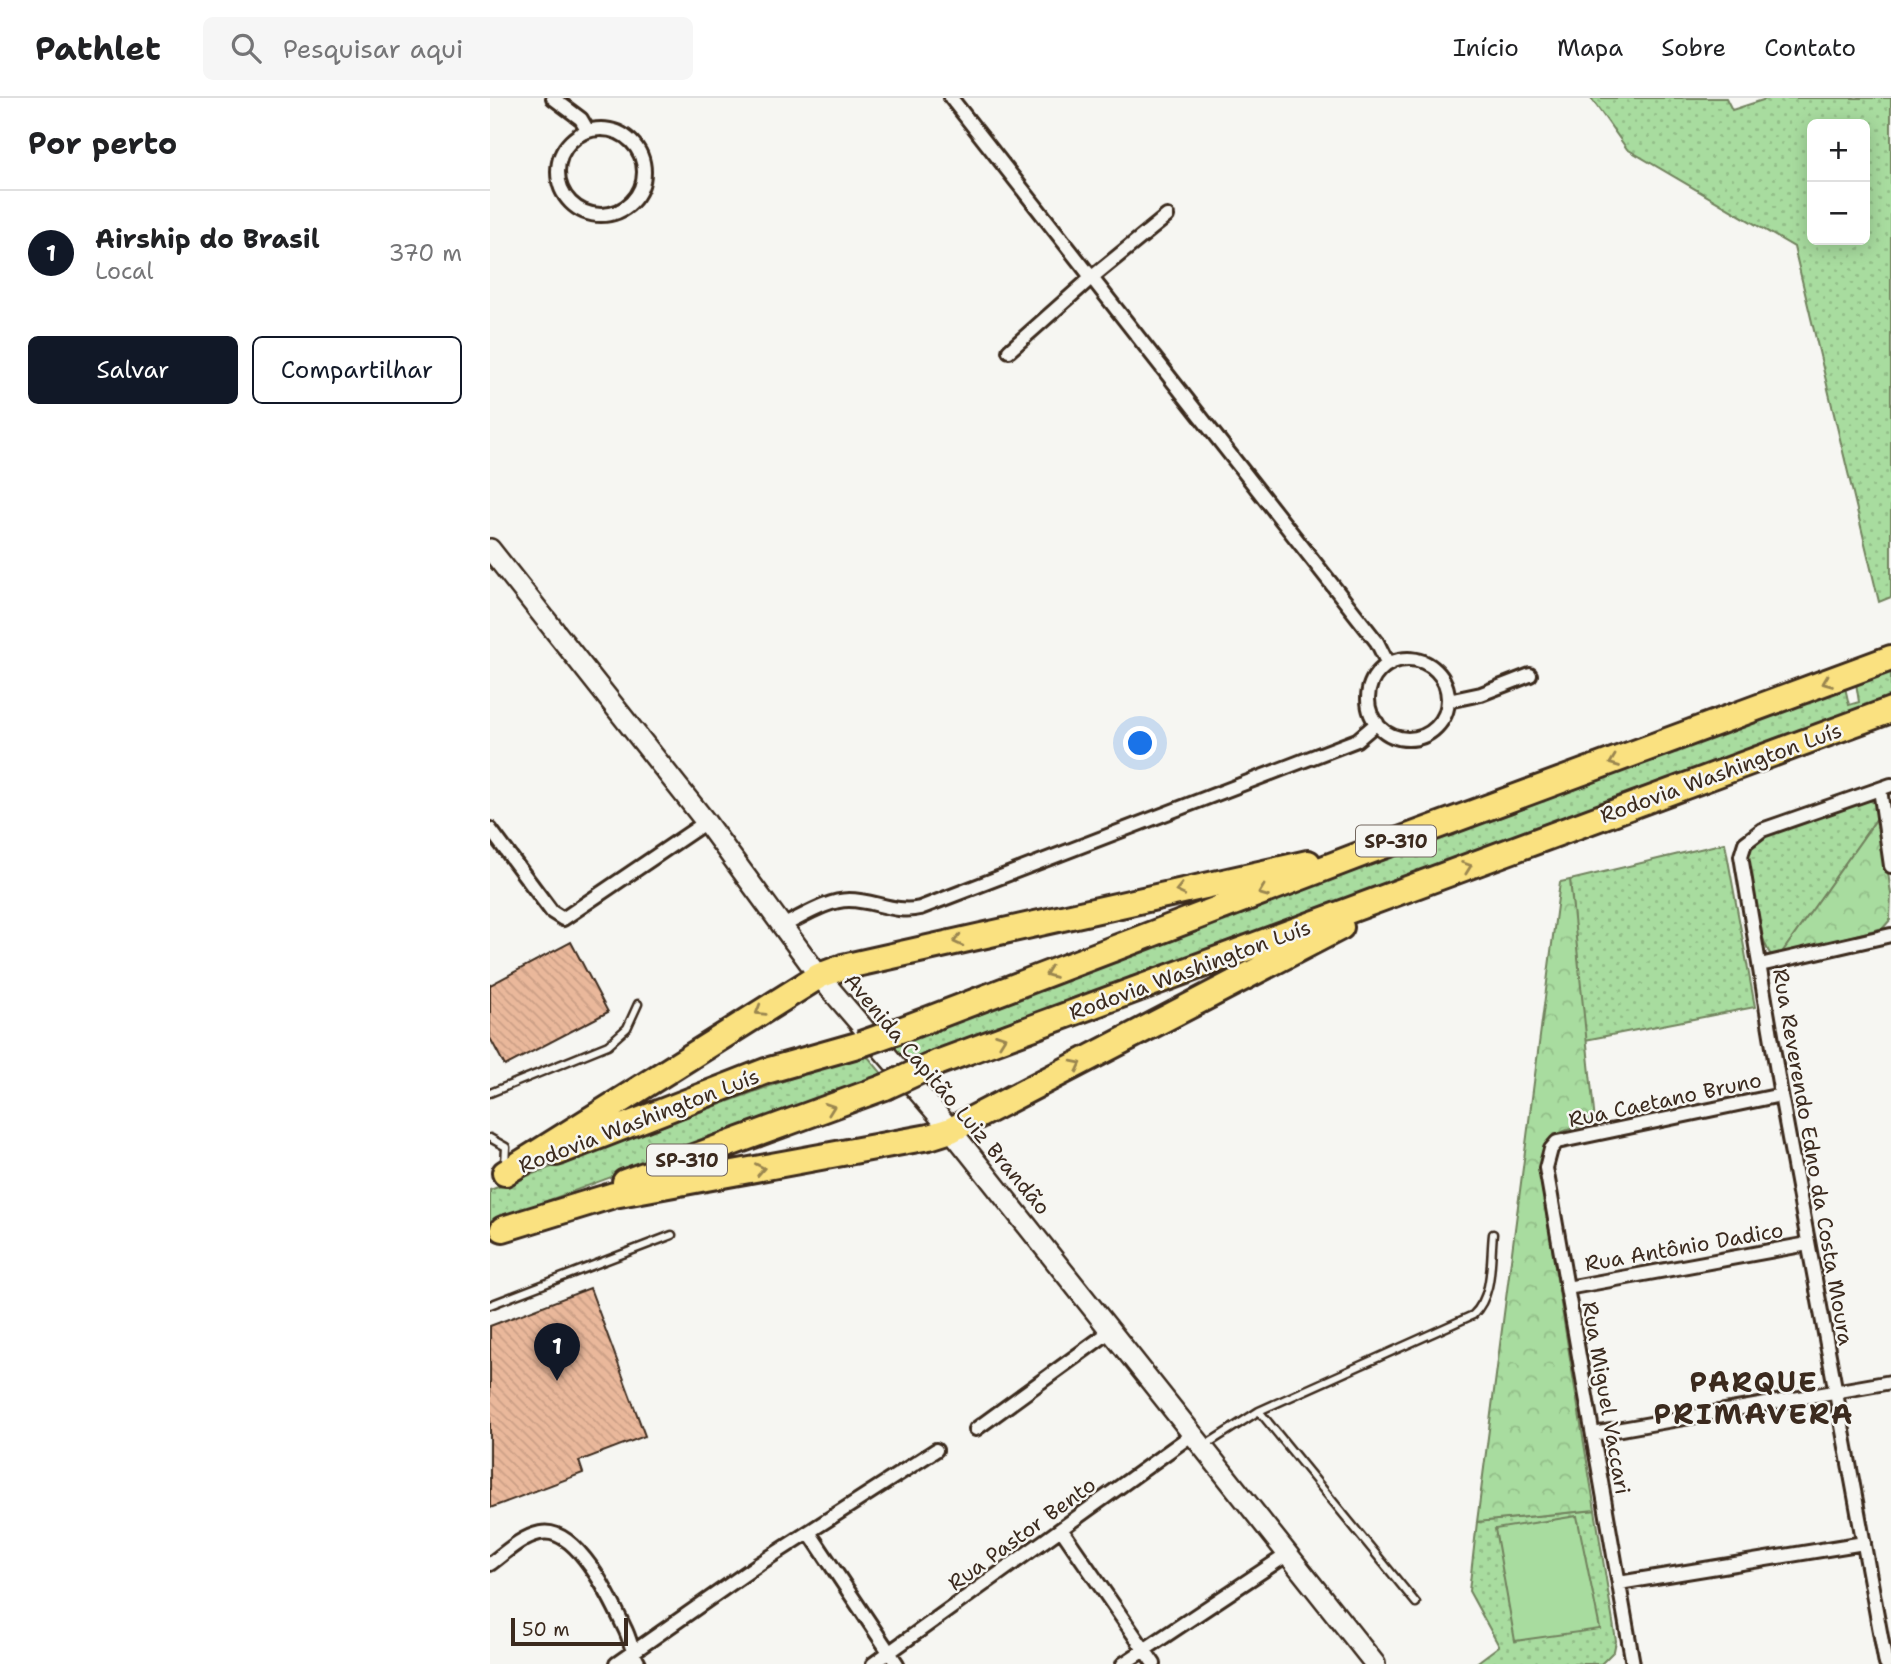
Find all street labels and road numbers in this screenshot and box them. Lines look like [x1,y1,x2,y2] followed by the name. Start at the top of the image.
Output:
[1596,716,1846,830] street label: Rodovia Washington Luís
[1356,826,1436,856] road number: SP-310
[1065,913,1315,1027] street label: Rodovia Washington Luís
[1766,966,1860,1348] street label: Rua Reverendo Edno da Costa Moura
[838,967,1056,1221] street label: Avenida Capitão Luiz Brandão
[515,1062,763,1180] street label: Rodovia Washington Luís
[1566,1066,1764,1134] street label: Rua Caetano Bruno
[647,1144,727,1176] road number: SP-310
[1583,1216,1785,1278] street label: Rua Antônio Dadico
[1575,1299,1637,1497] street label: Rua Miguel Vaccari
[943,1471,1101,1597] street label: Rua Pastor Bento

